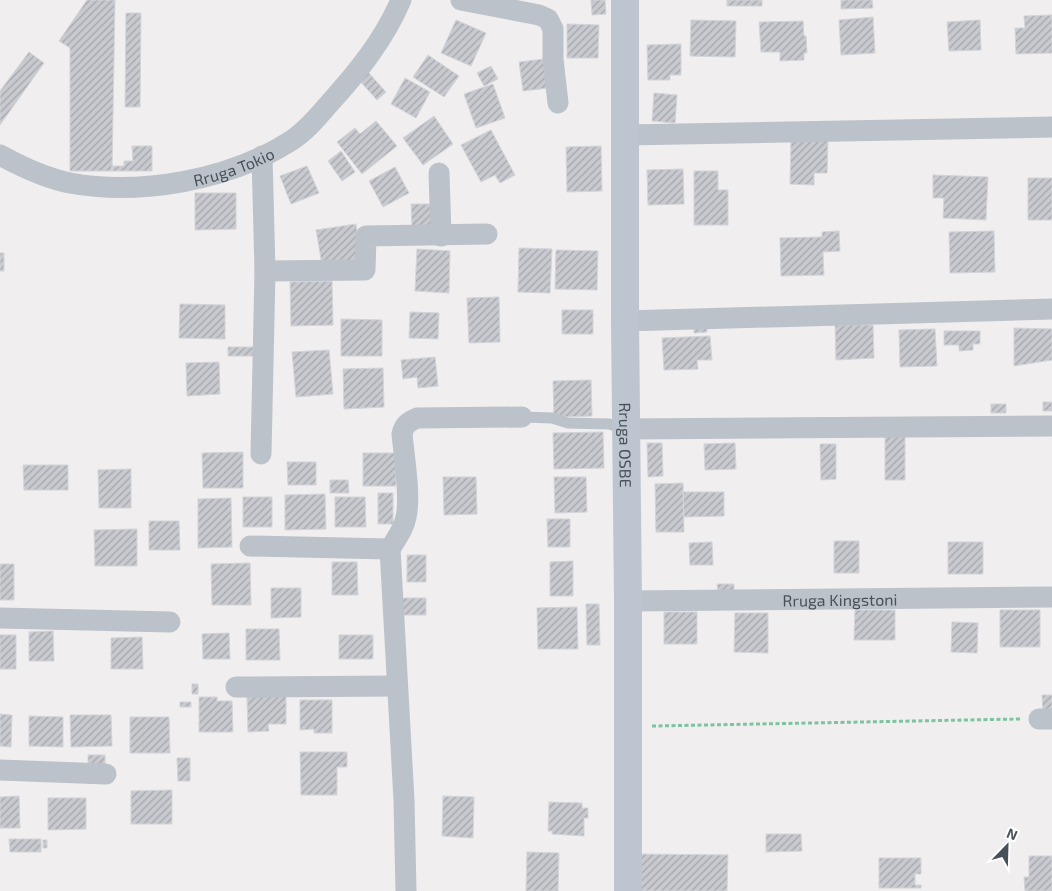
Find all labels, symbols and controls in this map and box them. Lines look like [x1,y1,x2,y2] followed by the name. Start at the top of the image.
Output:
[191,143,277,189] street label: Rruga Tokio
[616,402,636,488] street label: Rruga OSBE
[782,589,898,609] street label: Rruga Kingstoni
[982,821,1032,871] north arrow
[1004,824,1020,843] text: N

